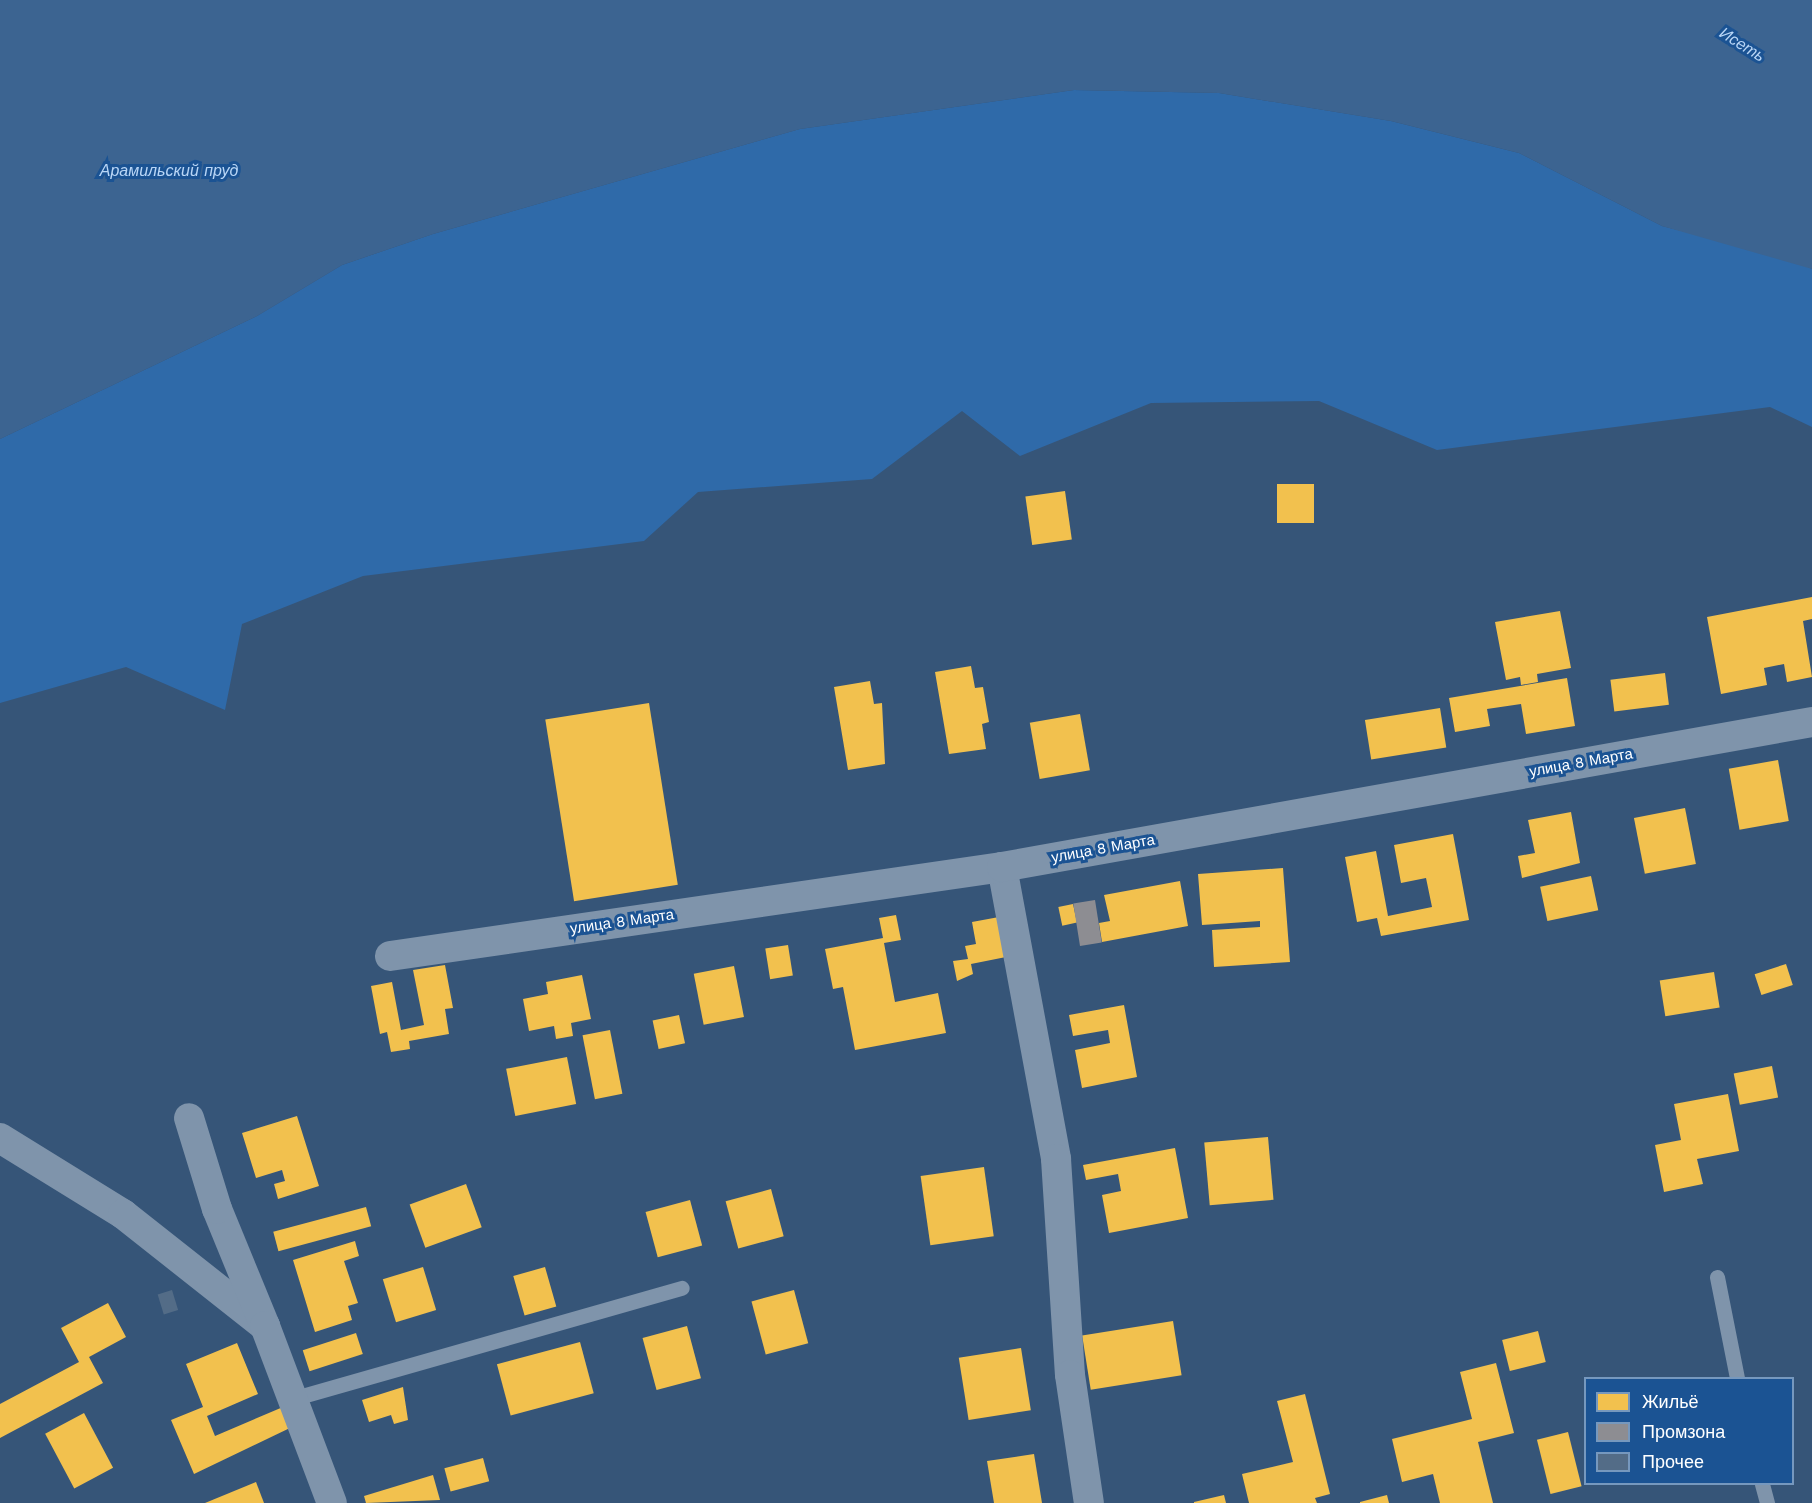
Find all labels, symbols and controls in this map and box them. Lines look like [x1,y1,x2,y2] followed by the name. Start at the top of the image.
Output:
[1716,24,1768,66] water label: Исеть
[100,161,238,181] water label: Арамильский пруд
[1528,745,1634,781] street label: улица 8 Марта
[1050,831,1156,867] street label: улица 8 Марта
[569,906,675,938] street label: улица 8 Марта
[1584,1377,1794,1485] legend
[1642,1391,1699,1412] text: Жильё
[1642,1421,1725,1442] text: Промзона
[1642,1451,1704,1472] text: Прочее

